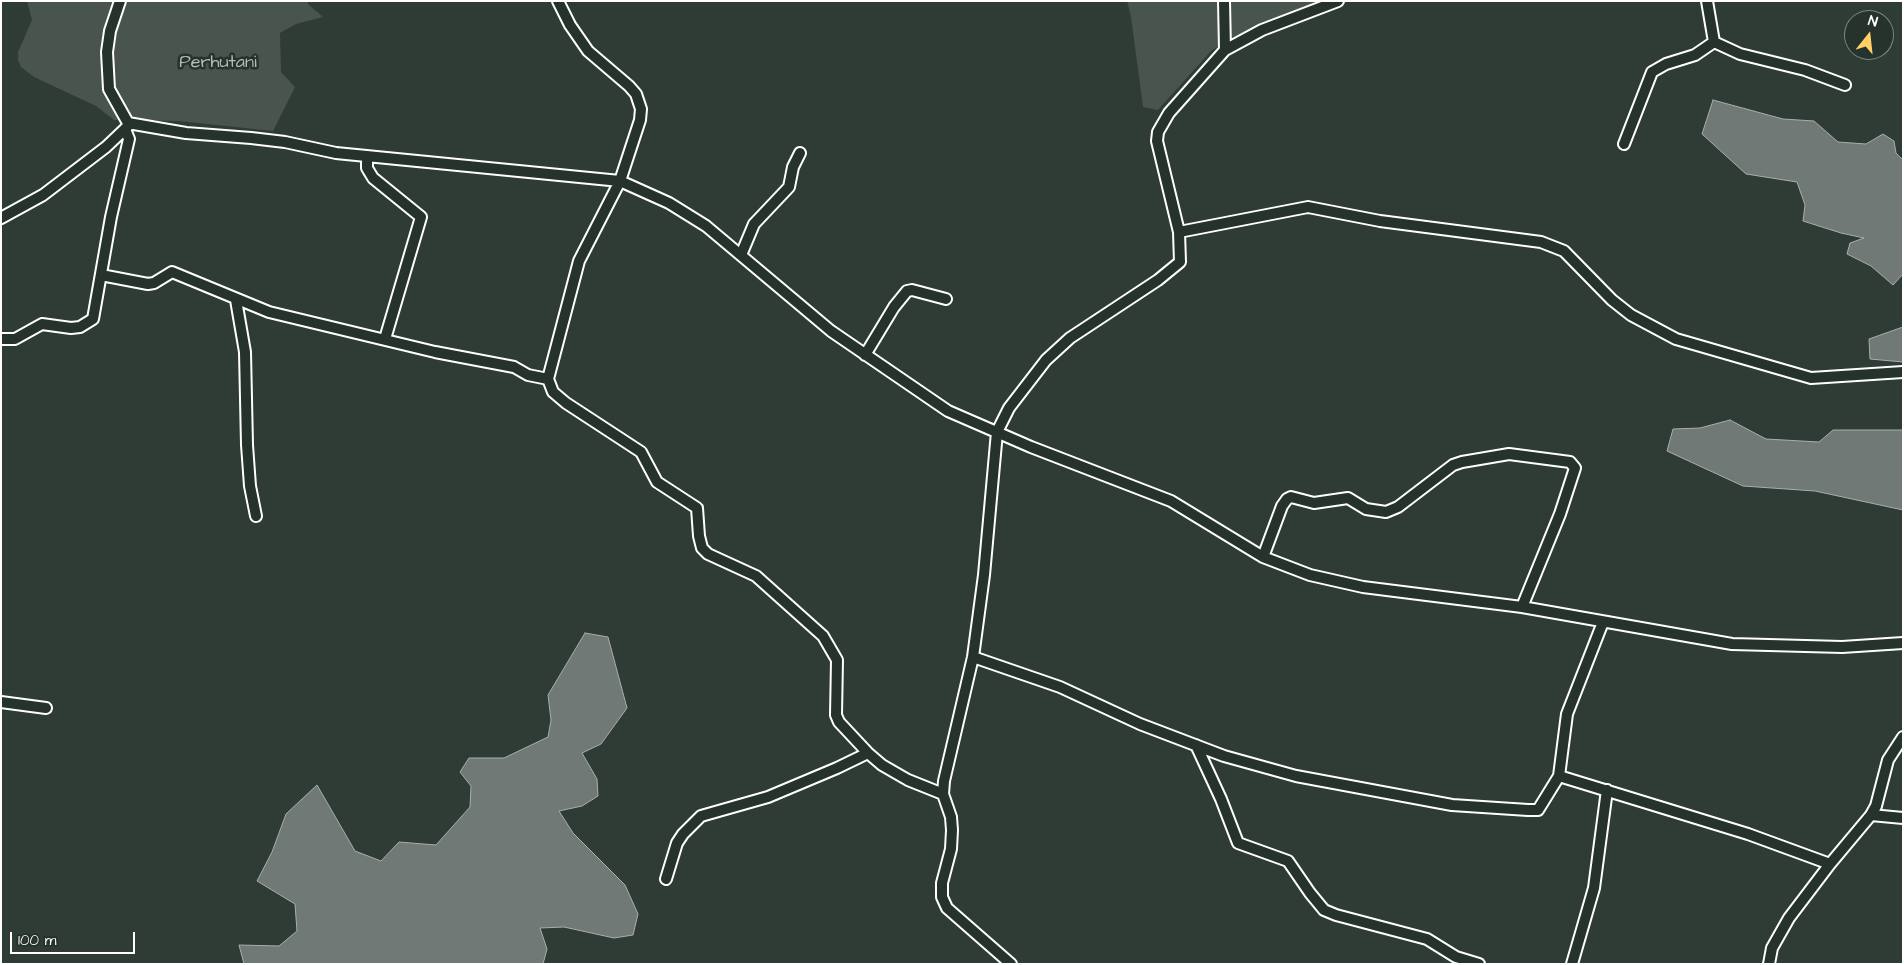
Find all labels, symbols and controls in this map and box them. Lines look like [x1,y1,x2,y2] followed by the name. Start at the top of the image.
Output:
[1844,10,1894,60] north arrow
[1866,11,1880,32] text: N
[179,52,257,74] park label: Perhutani
[12,922,138,954] scale bar
[18,930,57,951] text: 100 m

